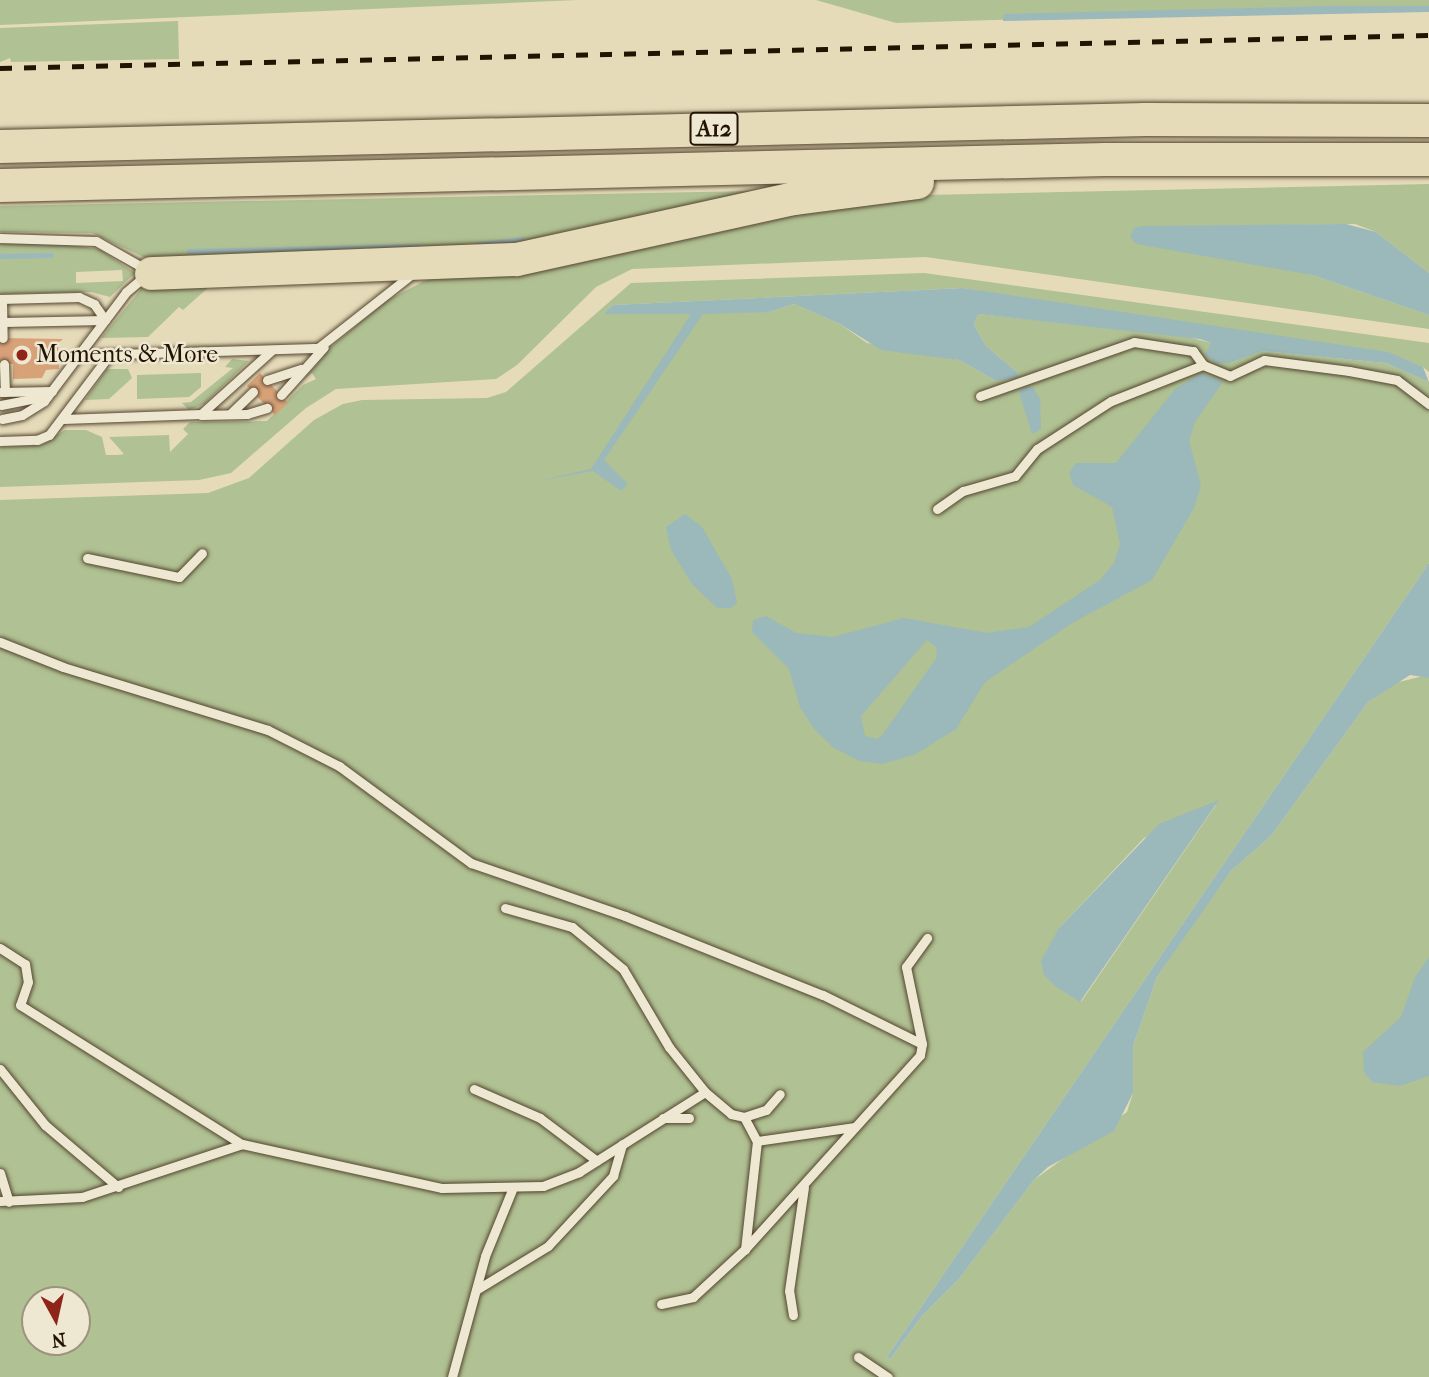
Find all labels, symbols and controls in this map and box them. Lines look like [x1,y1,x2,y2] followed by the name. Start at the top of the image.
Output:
[690,110,738,148] road number: A12
[36,341,218,369] place label: Moments & More
[14,347,30,363] marker: Moments & More
[21,1286,91,1356] north arrow
[50,1328,67,1352] text: N

